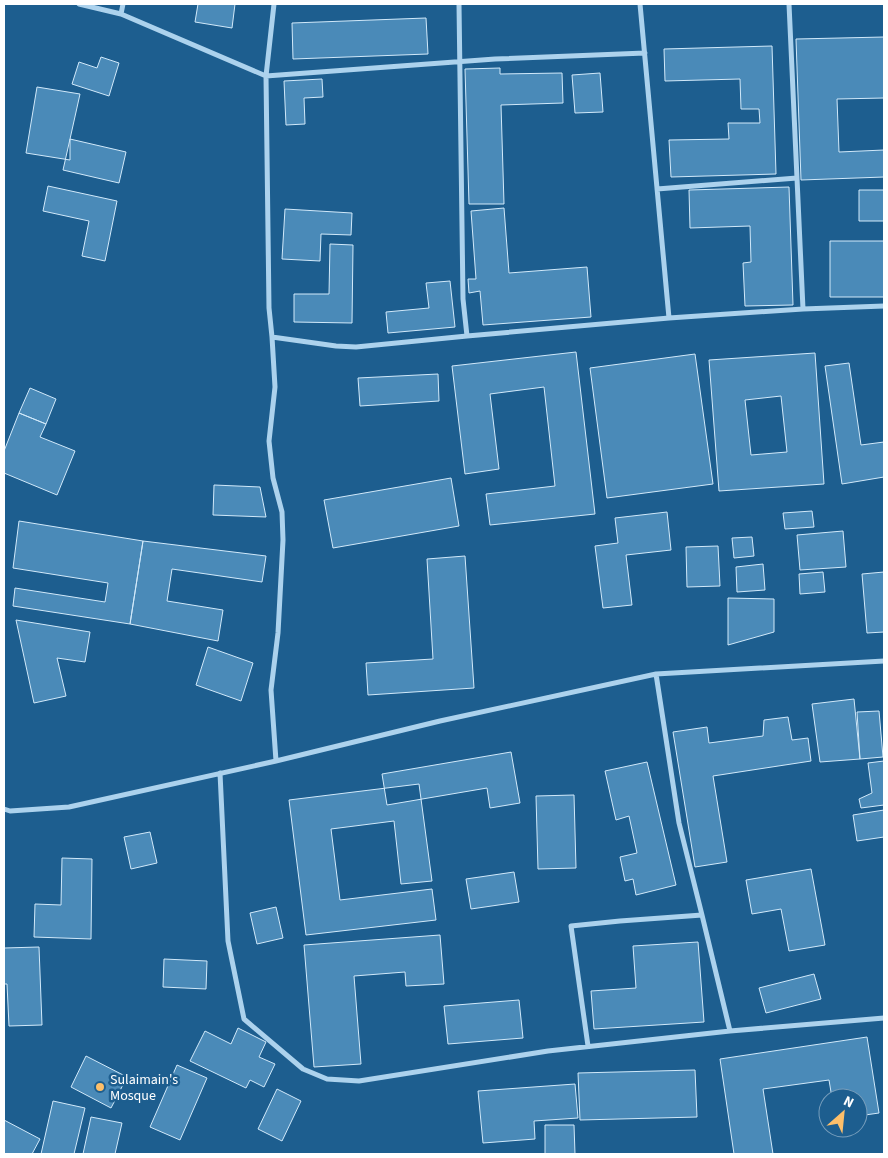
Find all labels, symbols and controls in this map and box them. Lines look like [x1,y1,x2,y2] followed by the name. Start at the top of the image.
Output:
[110,1070,178,1106] place label: Sulaimain's Mosque
[94,1081,106,1093] marker: Sulaimain's Mosque
[818,1088,868,1138] north arrow
[840,1091,857,1113] text: N

